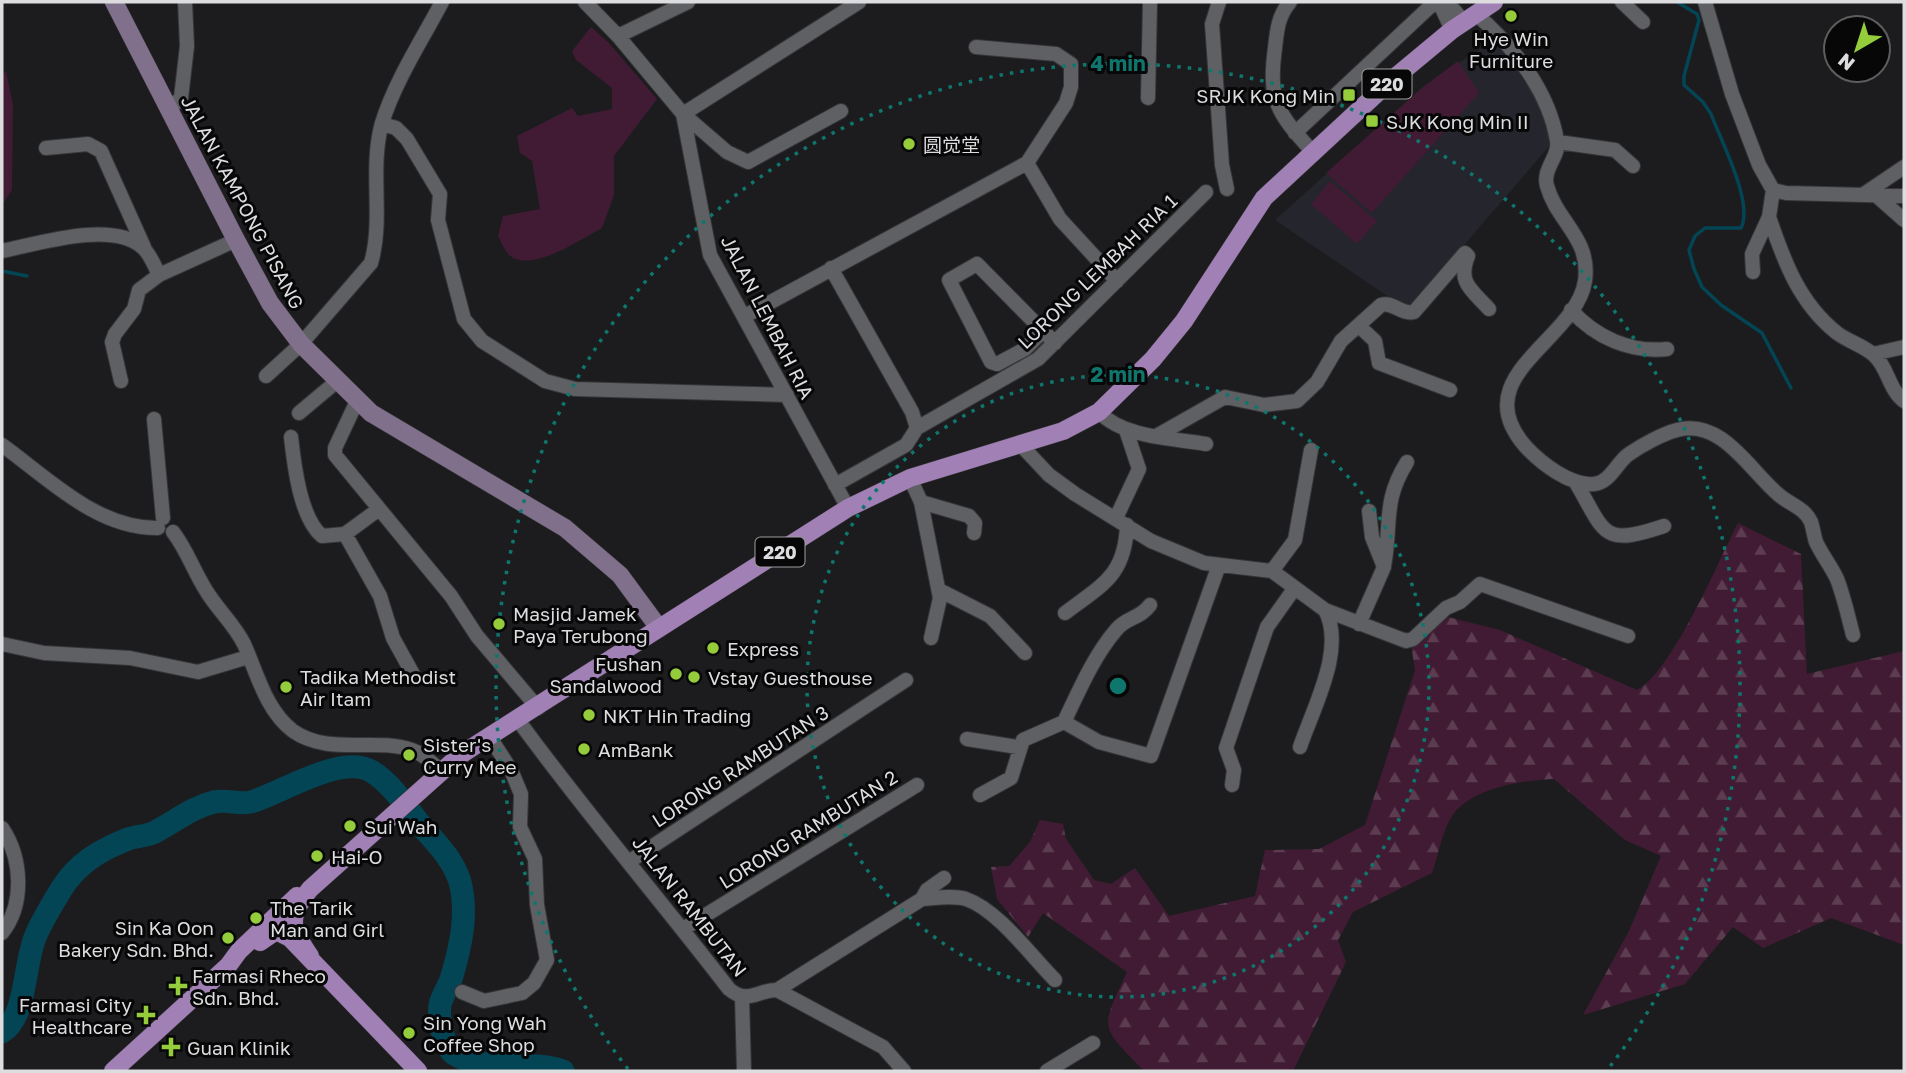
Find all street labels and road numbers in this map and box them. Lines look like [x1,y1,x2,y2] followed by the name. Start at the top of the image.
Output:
[1362,70,1412,98] road number: 220
[177,91,309,313] street label: JALAN KAMPONG PISANG
[1013,189,1181,353] street label: LORONG LEMBAH RIA 1
[717,231,819,403] street label: JALAN LEMBAH RIA
[756,538,804,566] road number: 220
[648,700,832,832] street label: LORONG RAMBUTAN 3
[715,765,901,893] street label: LORONG RAMBUTAN 2
[628,831,752,981] street label: JALAN RAMBUTAN

